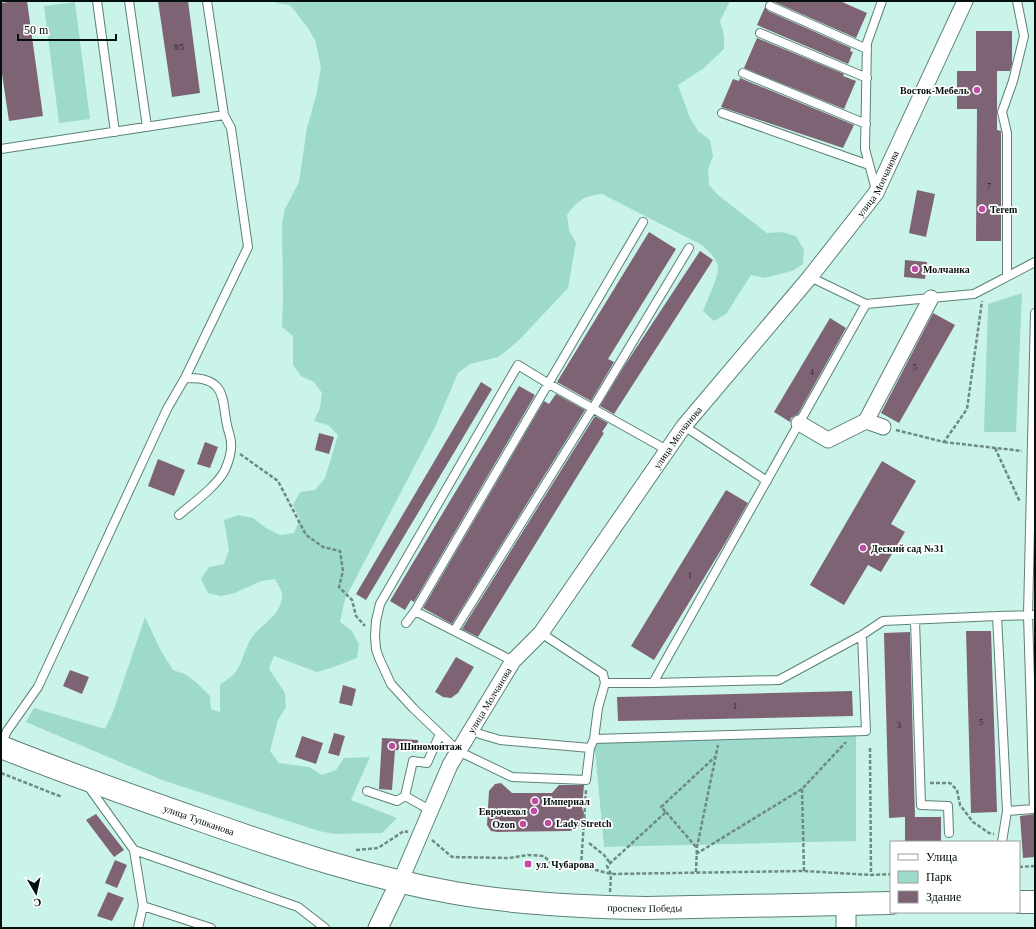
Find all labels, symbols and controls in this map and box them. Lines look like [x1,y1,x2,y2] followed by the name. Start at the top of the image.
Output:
[18,16,116,42] scale bar
[24,23,49,37] text: 50 m
[174,43,184,52] house number: 8/5
[900,85,970,96] place label: Восток-Мебель
[972,85,982,95] marker: Восток-Мебель
[854,148,901,219] street label: улица Молчанова
[987,182,991,191] house number: 7
[977,204,987,214] marker: Terem
[990,204,1018,215] place label: Terem
[910,264,920,274] marker: Молчанка
[923,264,970,275] place label: Молчанка
[913,363,917,372] house number: 5
[810,368,814,377] house number: 4
[651,403,704,471] street label: улица Молчанова
[858,543,868,553] marker: Деский сад №31
[871,543,944,554] place label: Деский сад №31
[688,571,692,580] house number: 1
[465,665,514,735] street label: улица Молчанова
[733,702,737,711] house number: 1
[979,718,983,727] house number: 5
[897,721,901,730] house number: 3
[387,741,397,751] marker: Шиномонтаж
[400,741,463,752] place label: Шиномонтаж
[530,796,540,806] marker: Империал
[543,796,590,807] place label: Империал
[162,802,236,837] street label: улица Тушканова
[479,806,526,817] place label: Еврочехол
[529,806,539,816] marker: Еврочехол
[543,818,553,828] marker: Lady Stretch
[556,818,612,829] place label: Lady Stretch
[492,819,515,830] place label: Ozon
[518,819,528,829] marker: Ozon
[890,841,1020,913] legend
[926,850,958,864] text: Улица
[523,859,533,869] marker: ул. Чубарова
[536,859,594,870] place label: ул. Чубарова
[926,870,952,884] text: Парк
[16,873,56,913] north arrow
[926,890,961,904] text: Здание
[33,896,42,909] text: С
[607,902,682,914] street label: проспект Победы

